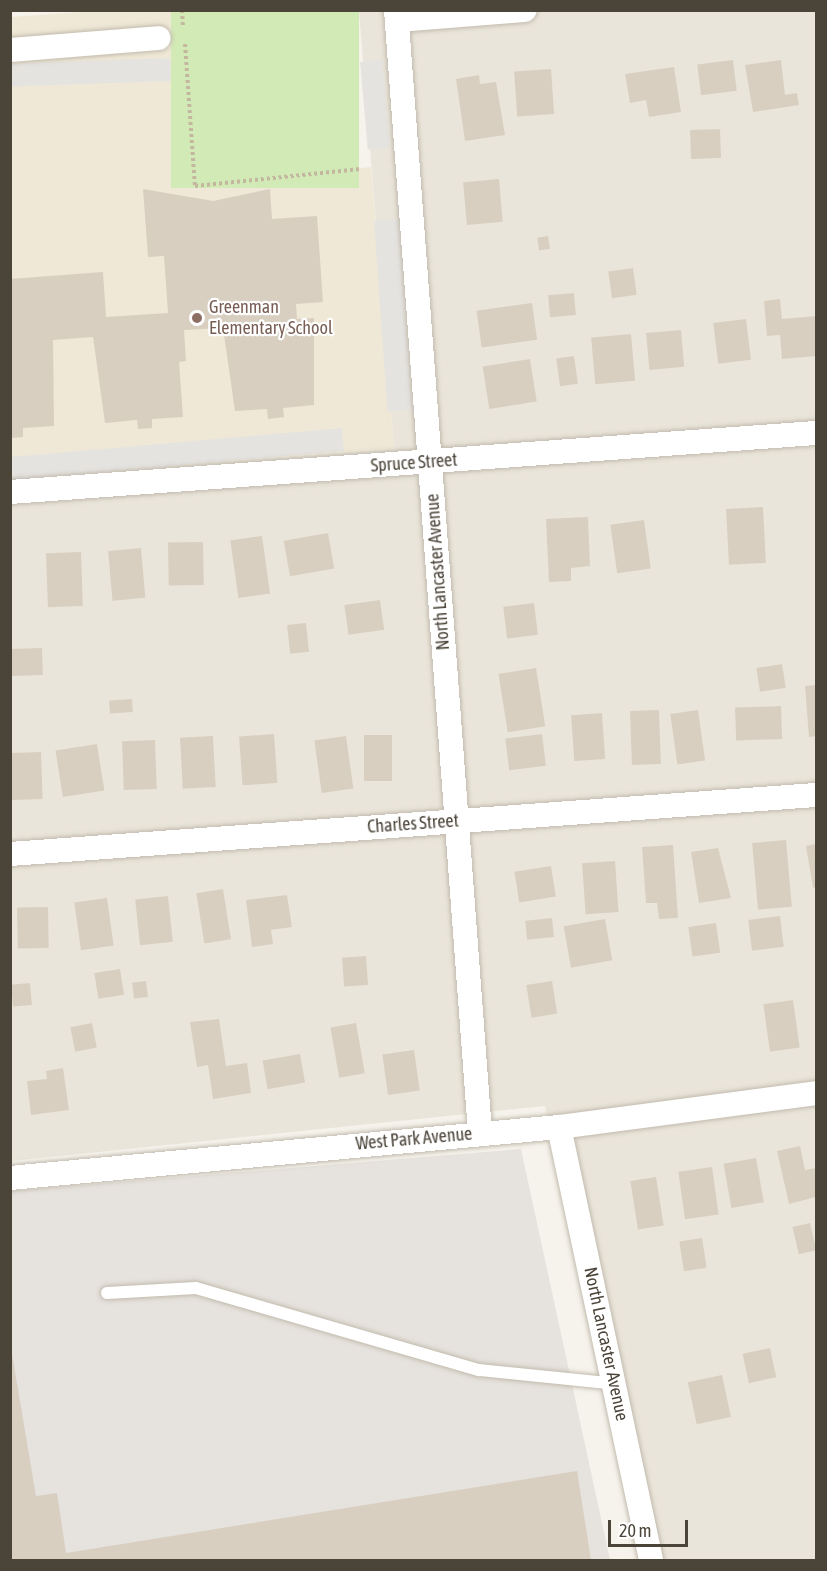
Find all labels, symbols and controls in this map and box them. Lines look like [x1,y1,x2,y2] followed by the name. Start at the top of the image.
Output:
[209,297,333,340] place label: Greenman Elementary School
[190,311,204,325] marker: Greenman Elementary School
[370,449,458,477] street label: Spruce Street
[422,493,454,651] street label: North Lancaster Avenue
[367,810,459,838] street label: Charles Street
[355,1123,473,1155] street label: West Park Avenue
[579,1265,633,1423] street label: North Lancaster Avenue
[611,1508,690,1546] scale bar
[619,1520,651,1541] text: 20 m

